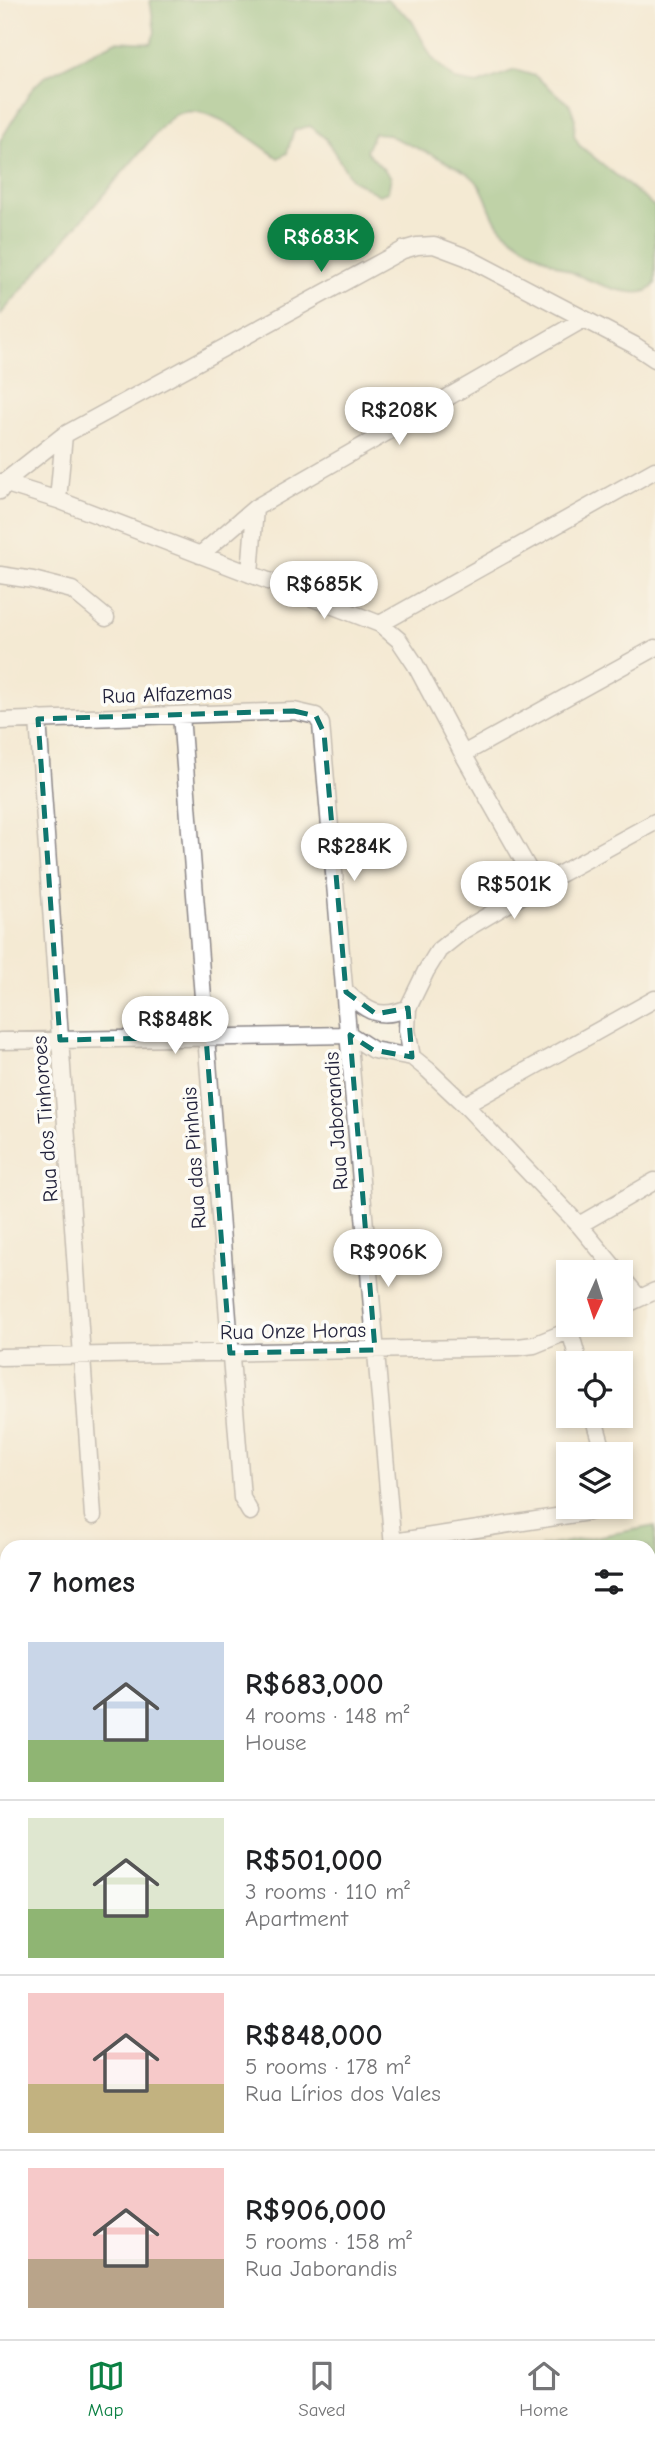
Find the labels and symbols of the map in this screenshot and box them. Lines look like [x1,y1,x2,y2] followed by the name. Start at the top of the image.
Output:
[264,215,378,274] pin: R$683K
[342,388,456,447] pin: R$208K
[267,562,381,621] pin: R$685K
[101,680,233,708] street label: Rua Alfazemas
[297,824,411,883] pin: R$284K
[457,862,571,921] pin: R$501K
[118,996,232,1056] pin: R$848K
[27,1035,63,1203] street label: Rua dos Tinhoroes
[319,1051,353,1191] street label: Rua Jaborandis
[177,1086,211,1230] street label: Rua das Pinhais
[331,1230,445,1289] pin: R$906K
[556,1260,634,1337] north arrow
[220,1318,366,1344] street label: Rua Onze Horas

